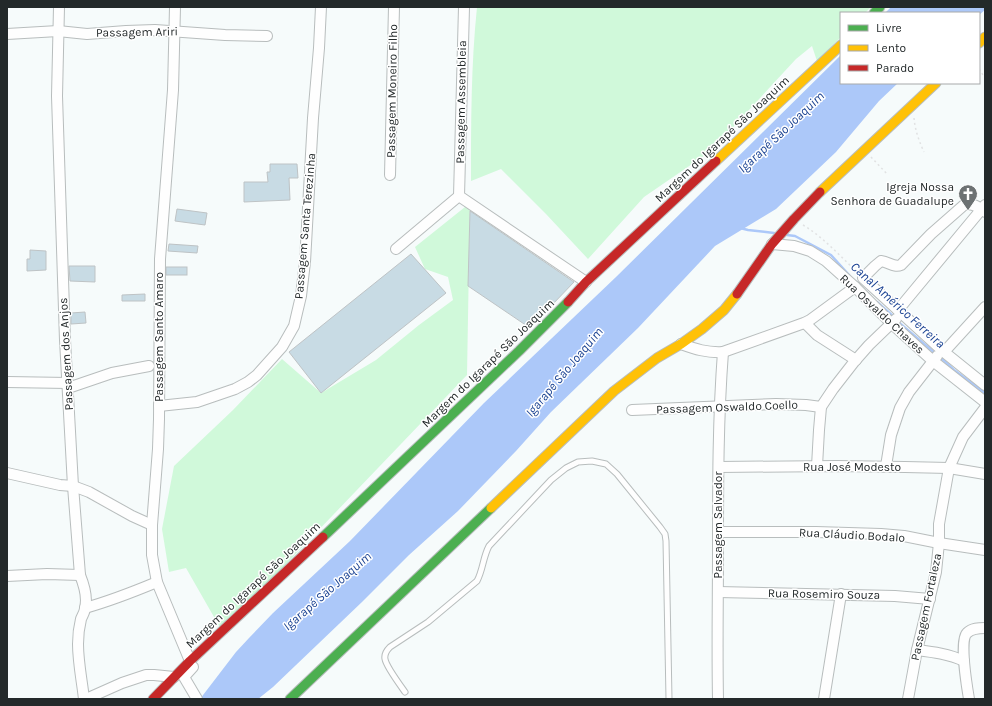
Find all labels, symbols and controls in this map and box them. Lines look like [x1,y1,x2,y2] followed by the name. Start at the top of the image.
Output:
[840,12,980,84] legend
[876,21,902,35] text: Livre
[96,24,178,40] street label: Passagem Ariri
[384,24,400,158] street label: Passagem Moneiro Filho
[453,40,469,164] street label: Passagem Assembleia
[876,41,906,55] text: Lento
[876,61,914,75] text: Parado
[652,73,792,205] street label: Margem do Igarapé São Joaquim
[735,88,828,176] water label: Igarapé São Joaquim
[292,152,318,300] street label: Passagem Santa Terezinha
[831,180,954,208] place label: Igreja Nossa Senhora de Guadalupe
[957,183,979,211] church icon: Igreja Nossa Senhora de Guadalupe
[848,259,948,352] water label: Canal Américo Ferreira
[837,271,927,357] street label: Rua Osvaldo Chaves
[152,272,166,402] street label: Passagem Santo Amaro
[419,296,557,430] street label: Margem do Igarapé São Joaquim
[56,297,76,411] street label: Passagem dos Anjos
[522,324,607,420] water label: Igarapé São Joaquim
[656,398,798,416] street label: Passagem Oswaldo Coello
[803,460,901,474] street label: Rua José Modesto
[711,471,725,579] street label: Passagem Salvador
[183,519,323,651] street label: Margem do Igarapé São Joaquim
[799,525,905,545] street label: Rua Cláudio Bodalo
[280,549,375,634] water label: Igarapé São Joaquim
[908,552,944,662] street label: Passagem Fortaleza
[768,586,880,602] street label: Rua Rosemiro Souza

